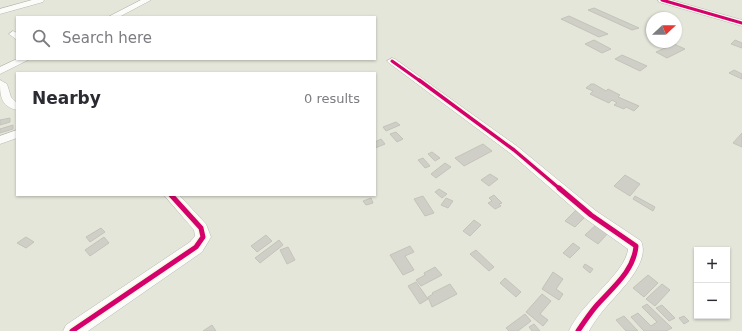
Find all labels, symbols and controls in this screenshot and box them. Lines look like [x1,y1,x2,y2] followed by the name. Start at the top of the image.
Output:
[646,12,682,48] north arrow
[16,16,376,60] search box
[30,27,52,49] icon: search
[62,29,152,47] text: Search here
[32,88,101,108] text: Nearby
[304,91,360,106] text: 0 results
[694,247,730,319] map controls
[694,247,730,283] button: +
[694,283,730,319] button: −

